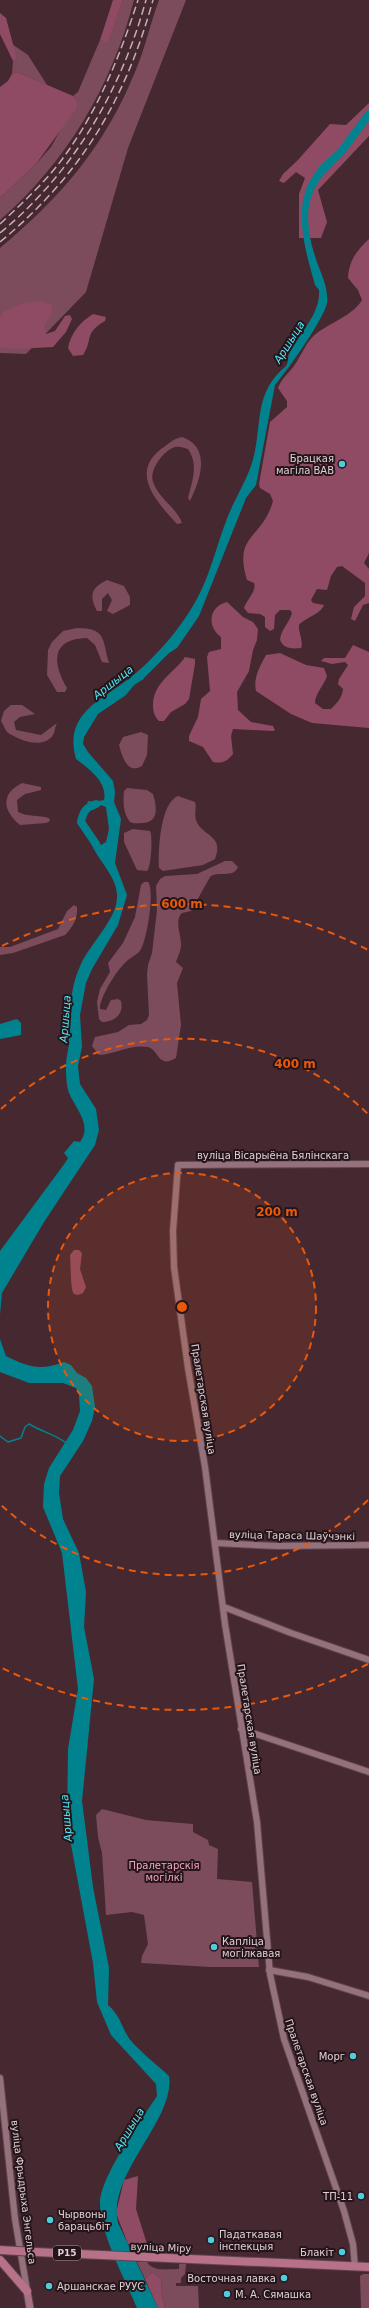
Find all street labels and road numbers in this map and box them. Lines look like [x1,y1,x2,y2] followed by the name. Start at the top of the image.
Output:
[197,1150,349,1161] street label: вуліца Вісарыёна Бялінскага
[189,1343,218,1455] street label: Пралетарская вуліца
[229,1529,355,1542] street label: вуліца Тараса Шаўчэнкі
[235,1663,264,1775] street label: Пралетарская вуліца
[283,2018,330,2127] street label: Пралетарская вуліца
[9,2119,38,2265] street label: вуліца Фрыдрыха Энгельса
[130,2241,192,2254] street label: вуліца Міру
[53,2246,81,2260] road number: Р15

